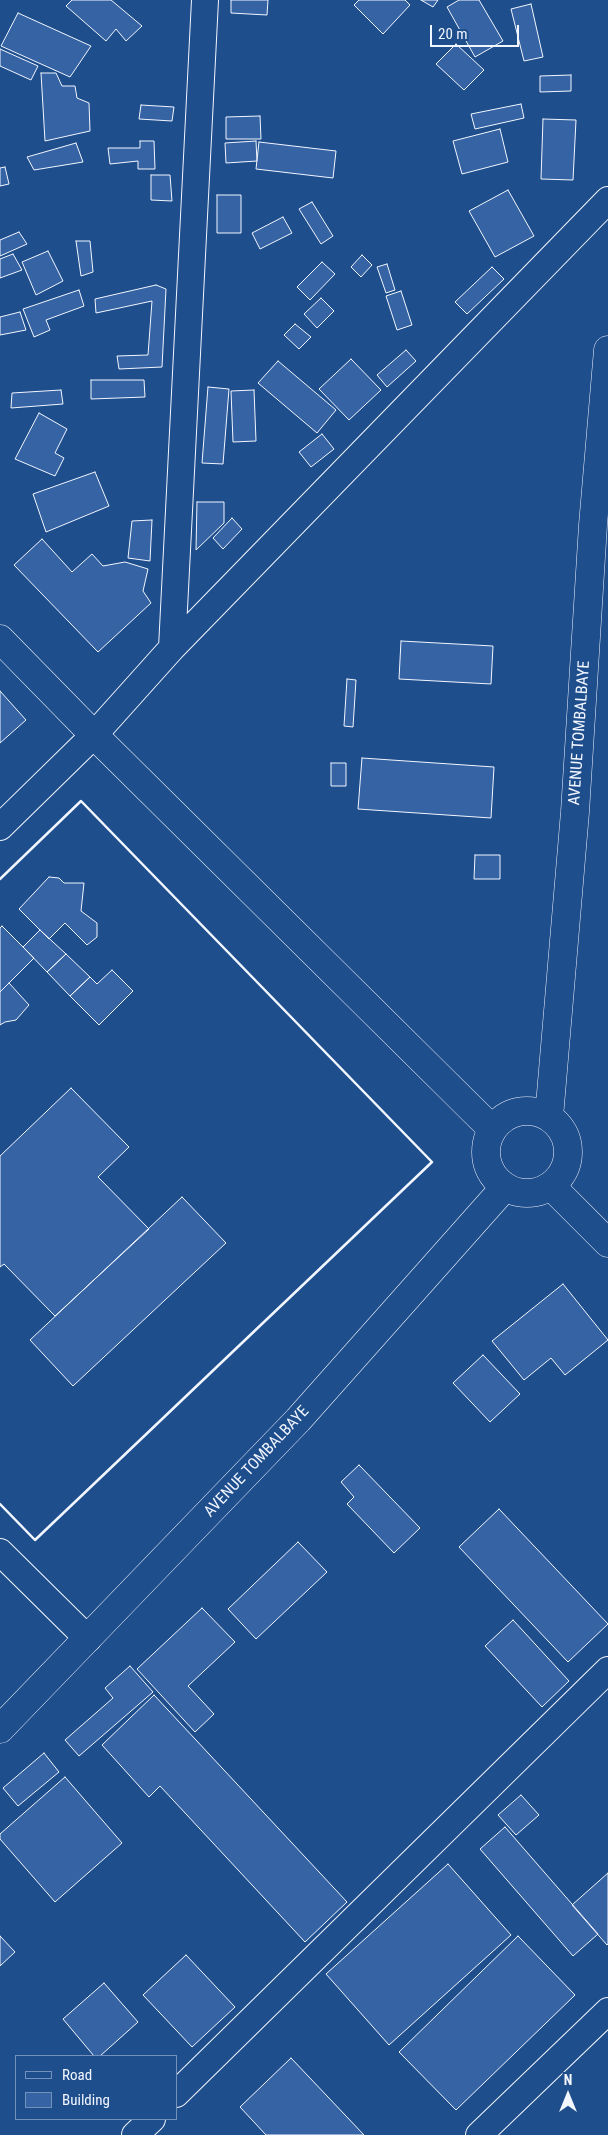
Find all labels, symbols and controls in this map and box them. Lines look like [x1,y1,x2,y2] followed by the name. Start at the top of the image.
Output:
[433,15,522,47] scale bar
[438,25,468,43] text: 20 m
[565,660,595,806] street label: AVENUE TOMBALBAYE
[201,1402,313,1522] street label: AVENUE TOMBALBAYE
[15,2055,178,2120] legend
[62,2066,92,2084] text: Road
[543,2070,593,2120] north arrow
[564,2072,572,2088] text: N
[62,2091,110,2109] text: Building

